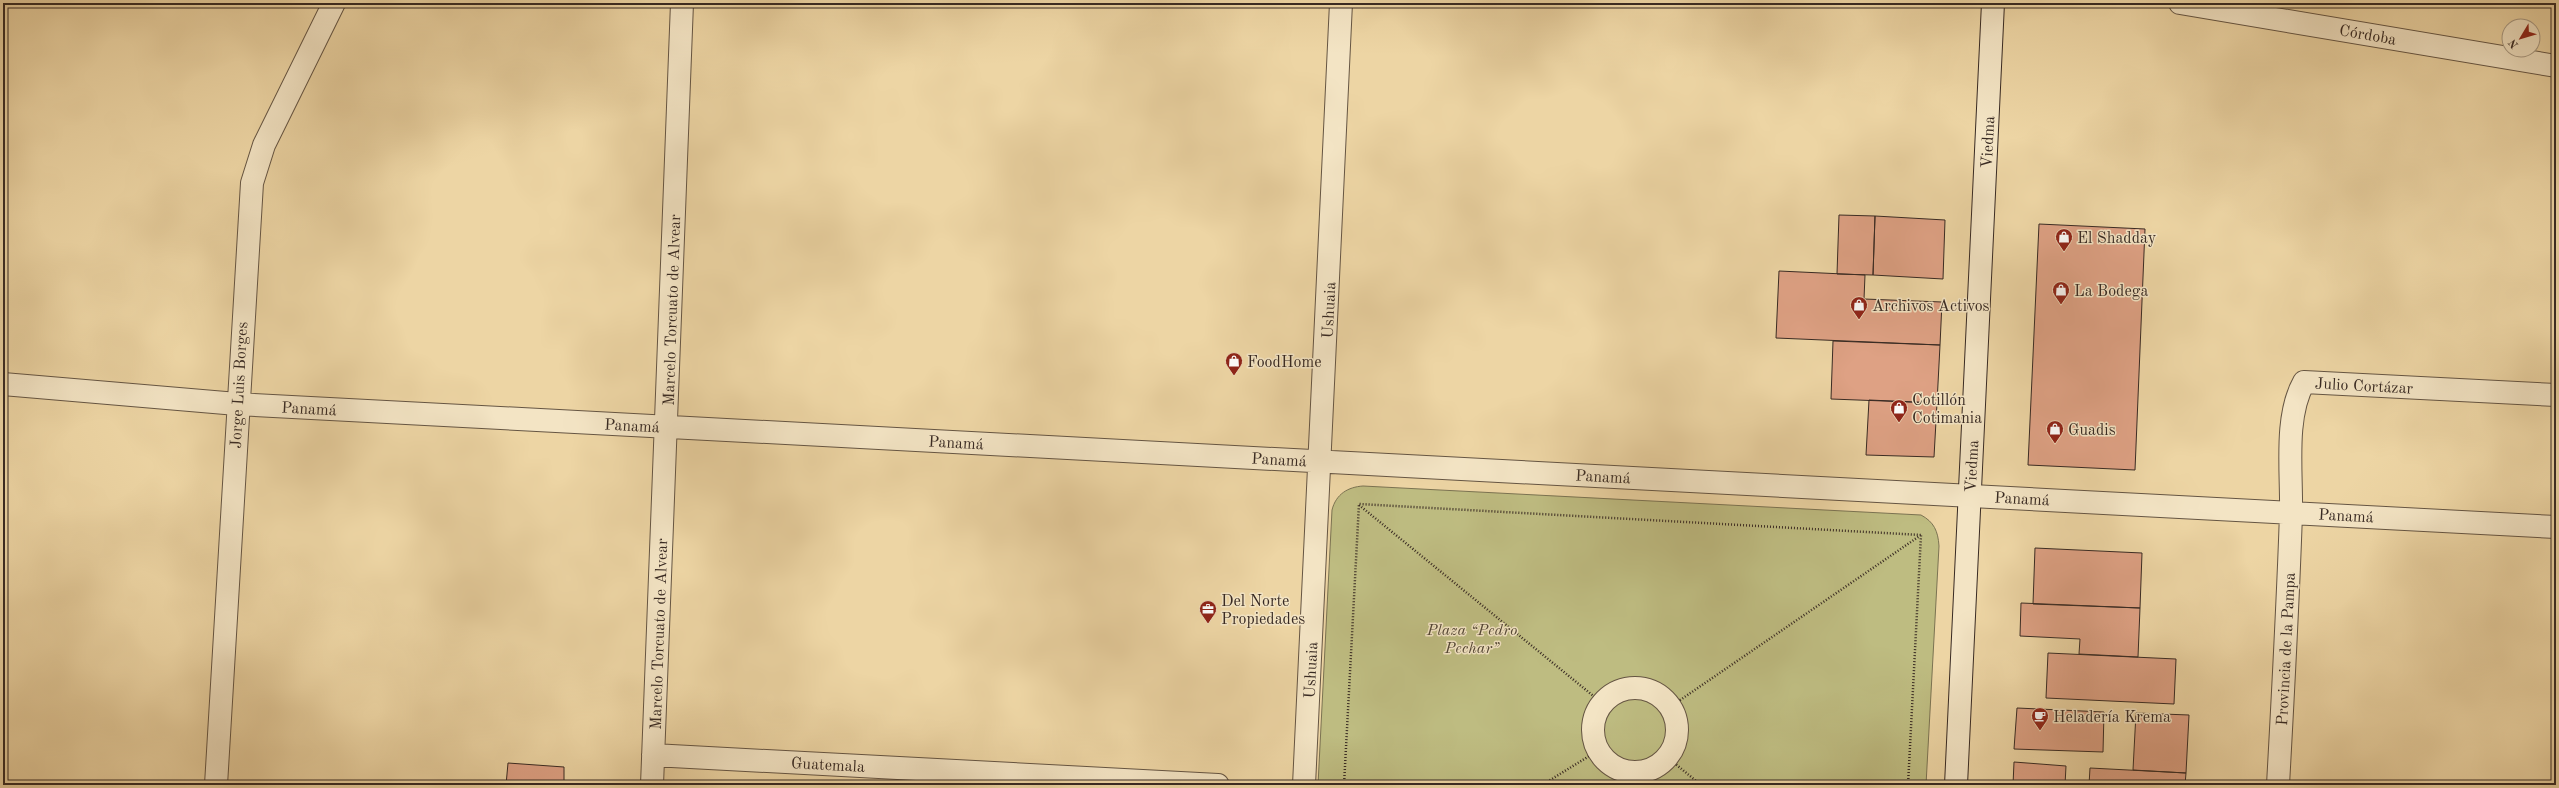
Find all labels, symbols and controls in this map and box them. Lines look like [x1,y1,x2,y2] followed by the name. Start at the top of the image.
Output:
[2501,18,2541,58] north arrow
[2338,23,2397,49] street label: Córdoba
[2507,36,2521,50] text: N
[1980,115,1998,169] street label: Viedma
[662,214,684,406] street label: Marcelo Torcuato de Alvear
[2054,227,2074,252] shop icon: El Shadday
[2077,231,2157,247] place label: El Shadday
[2051,280,2071,305] shop icon: La Bodega
[1321,281,1339,339] street label: Ushuaia
[2074,284,2148,300] place label: La Bodega
[1849,295,1869,320] shop icon: Archivos Activos
[1872,299,1990,315] place label: Archivos Activos
[229,321,251,449] street label: Jorge Luis Borges
[1224,351,1244,376] shop icon: FoodHome
[1247,355,1322,371] place label: FoodHome
[2314,376,2414,398] street label: Julio Cortázar
[1912,393,1982,427] place label: Cotillón Cotimania
[1889,398,1909,423] shop icon: Cotillón Cotimania
[281,401,337,419] street label: Panamá
[604,418,660,436] street label: Panamá
[2045,419,2065,444] shop icon: Guadis
[2068,423,2116,439] place label: Guadis
[928,435,984,453] street label: Panamá
[1964,439,1982,493] street label: Viedma
[1251,452,1307,470] street label: Panamá
[1575,469,1631,487] street label: Panamá
[1994,491,2050,509] street label: Panamá
[2318,508,2374,526] street label: Panamá
[649,538,671,730] street label: Marcelo Torcuato de Alvear
[2275,572,2299,726] street label: Provincia de la Pampa
[1221,594,1305,628] place label: Del Norte Propiedades
[1198,599,1218,624] office icon: Del Norte Propiedades
[1426,623,1517,657] park label: Plaza “Pedro Pechar”
[1303,641,1321,699] street label: Ushuaia
[2030,706,2050,731] cafe icon: Heladería Krema
[2053,710,2171,726] place label: Heladería Krema
[791,756,865,776] street label: Guatemala

